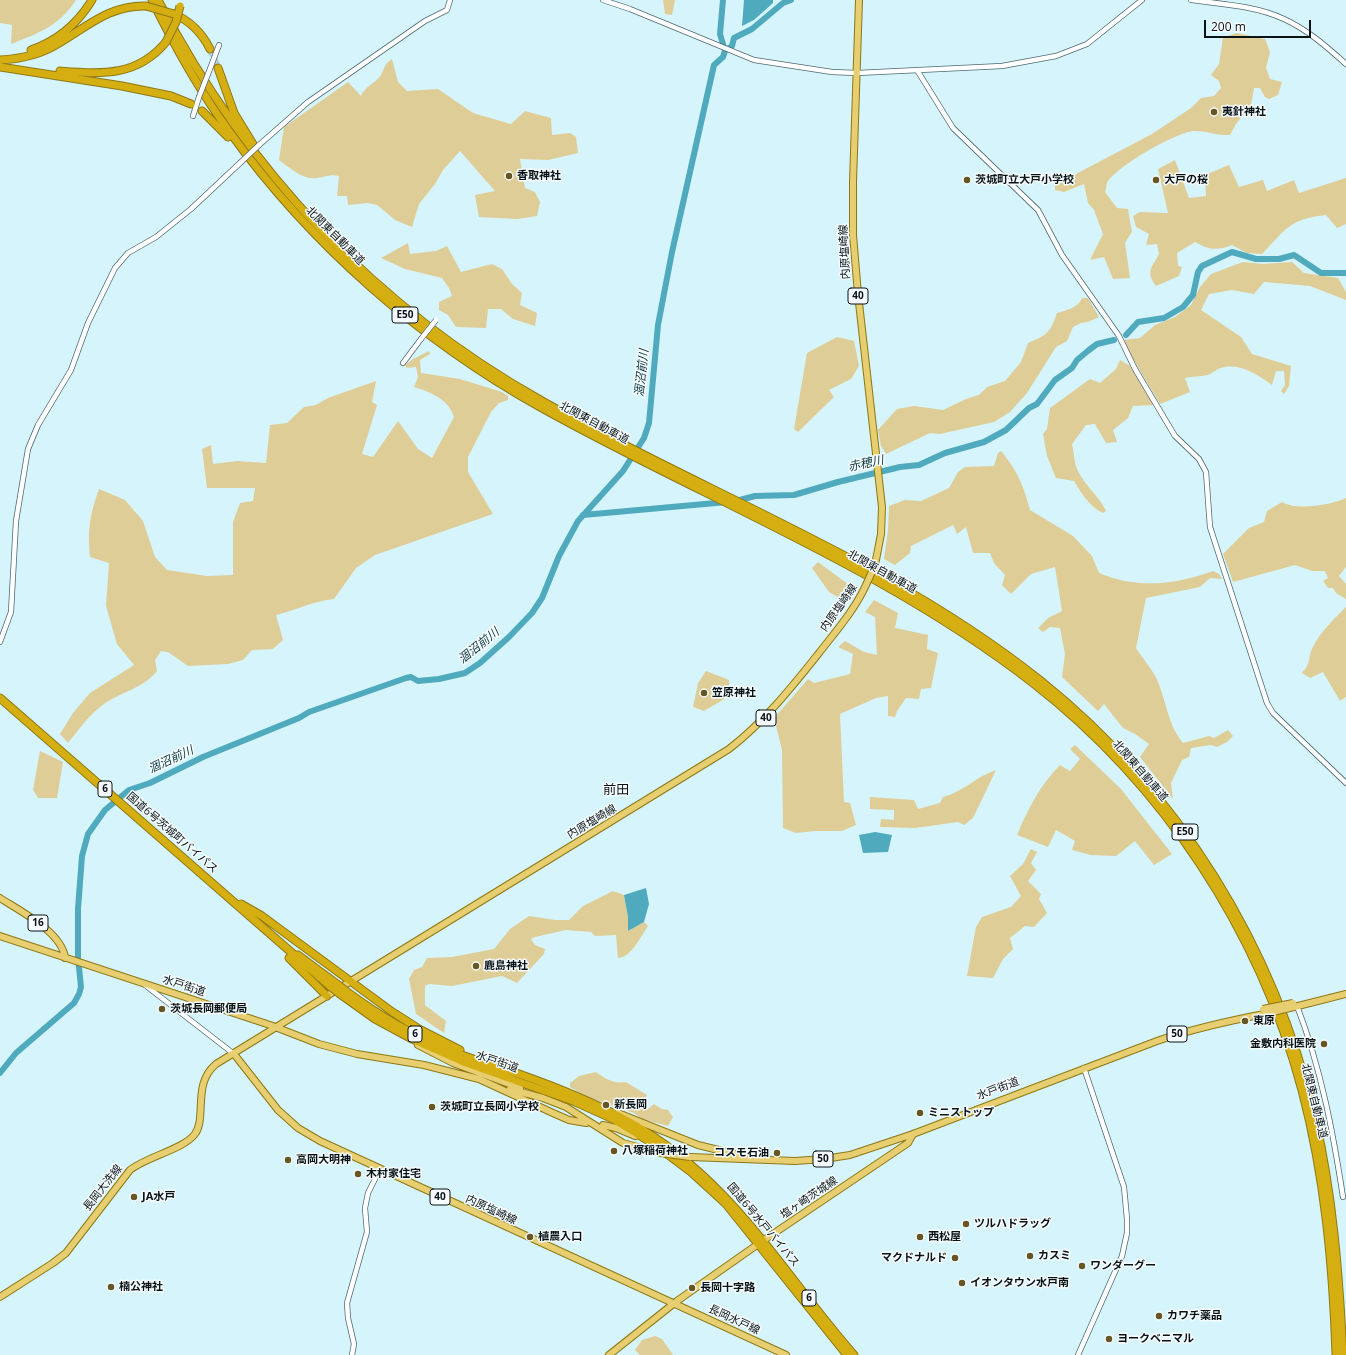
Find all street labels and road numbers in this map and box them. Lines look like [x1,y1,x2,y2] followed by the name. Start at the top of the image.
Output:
[303,204,367,268] street label: 北関東自動車道
[837,224,853,280] street label: 内原塩崎線
[848,288,868,304] road number: 40
[392,307,418,323] road number: E50
[557,399,631,447] street label: 北関東自動車道
[845,548,919,596] street label: 北関東自動車道
[818,582,860,634] street label: 内原塩崎線
[756,710,776,726] road number: 40
[1110,738,1170,804] street label: 北関東自動車道
[98,781,112,797] road number: 6
[124,790,220,876] street label: 国道6号茨城町バイパス
[565,802,619,842] street label: 内原塩崎線
[1172,824,1198,840] road number: E50
[28,915,48,931] road number: 16
[161,973,207,999] street label: 水戸街道
[408,1026,422,1042] road number: 6
[1167,1026,1187,1042] road number: 50
[474,1049,520,1075] street label: 水戸街道
[1298,1062,1330,1140] street label: 北関東自動車道
[975,1075,1021,1103] street label: 水戸街道
[813,1151,833,1167] road number: 50
[81,1162,125,1214] street label: 長岡大洗線
[778,1174,840,1222] street label: 塩ヶ崎茨城線
[724,1180,802,1270] street label: 国道6号水戸バイパス
[430,1189,450,1205] road number: 40
[463,1192,519,1228] street label: 内原塩崎線
[802,1290,816,1306] road number: 6
[706,1302,762,1338] street label: 長岡水戸線

